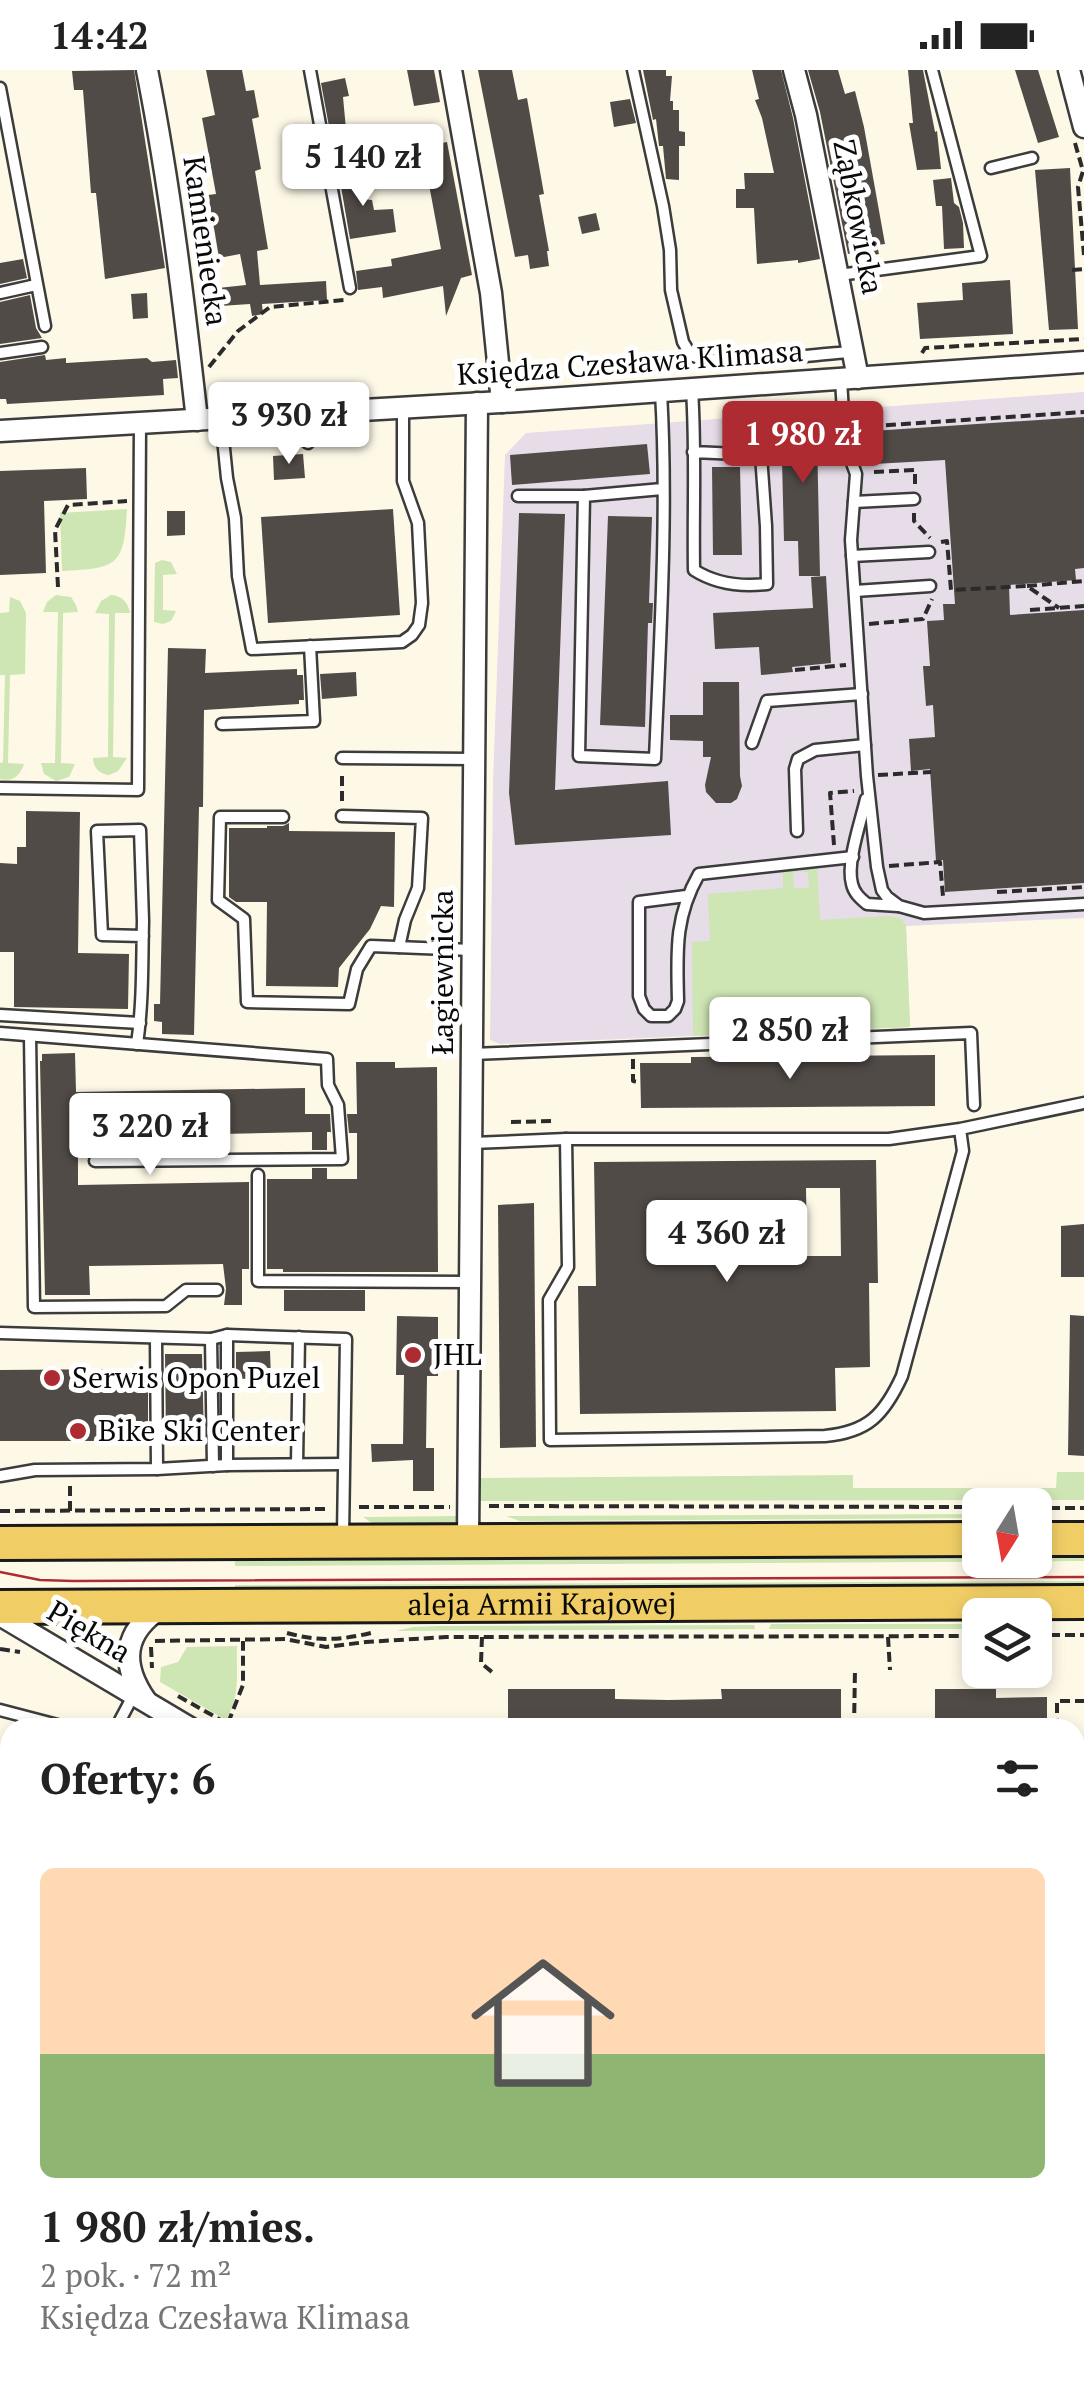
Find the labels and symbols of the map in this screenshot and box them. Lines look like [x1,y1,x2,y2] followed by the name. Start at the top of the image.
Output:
[260,124,466,209] pin: 5 140 zł
[824,136,894,298] street label: Ząbkowicka
[174,153,238,328] street label: Kamieniecka
[455,330,804,394] street label: Księdza Czesława Klimasa
[186,382,392,467] pin: 3 930 zł
[700,401,906,486] pin: 1 980 zł
[422,890,462,1054] street label: Łagiewnicka
[687,997,893,1082] pin: 2 850 zł
[47,1093,253,1178] pin: 3 220 zł
[624,1200,830,1285] pin: 4 360 zł
[433,1334,482,1374] place label: JHL
[402,1344,424,1366] marker: JHL
[72,1357,321,1397] place label: Serwis Opon Puzel
[41,1367,63,1389] marker: Serwis Opon Puzel
[98,1410,301,1450] place label: Bike Ski Center
[67,1420,89,1442] marker: Bike Ski Center
[962,1488,1052,1578] north arrow
[407,1583,677,1624] street label: aleja Armii Krajowej
[40,1591,139,1672] street label: Piękna

